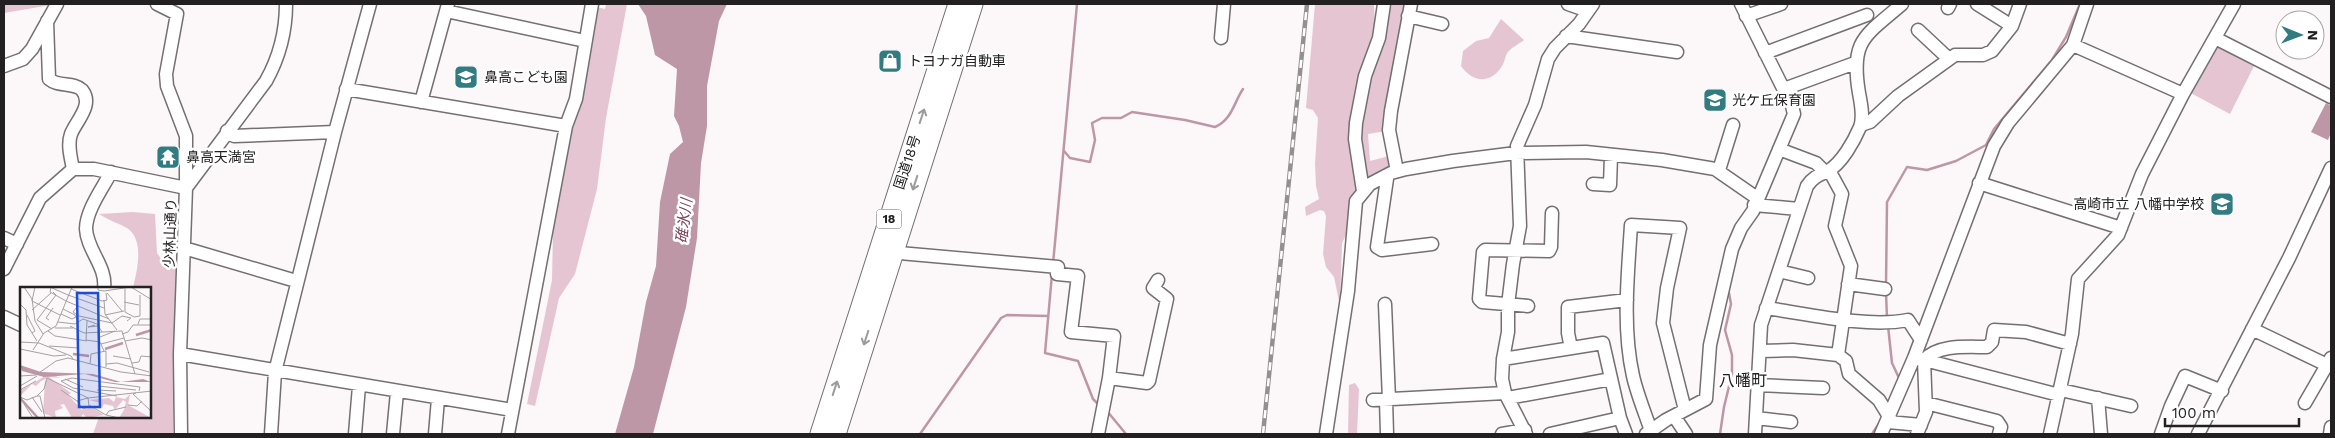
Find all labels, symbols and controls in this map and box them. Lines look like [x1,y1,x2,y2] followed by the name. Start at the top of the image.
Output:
[2275,10,2325,60] north arrow
[2305,30,2321,41] text: N
[877,48,903,74] shop icon: トヨナガ自動車
[908,53,1006,69] place label: トヨナガ自動車
[453,64,479,90] school or university icon: 鼻高こども園
[484,69,568,85] place label: 鼻高こども園
[1702,87,1728,113] school or university icon: 光ケ丘保育園
[1732,92,1816,108] place label: 光ケ丘保育園
[917,109,927,125] one-way arrow
[891,133,923,191] street label: 国道18号
[155,144,181,170] temple icon: 鼻高天満宮
[186,149,256,165] place label: 鼻高天満宮
[910,175,920,191] one-way arrow
[2209,191,2235,217] school or university icon: 高崎市立 八幡中学校
[672,196,696,244] water label: 碓氷川
[2073,196,2204,212] place label: 高崎市立 八幡中学校
[161,198,179,268] street label: 少林山通り
[876,210,902,228] road number: 18
[20,287,151,418] inset map
[861,330,871,346] one-way arrow
[1719,371,1767,390] district label: 八幡町
[831,380,840,396] one-way arrow
[2165,396,2299,428] scale bar
[2172,404,2216,422] text: 100 m

